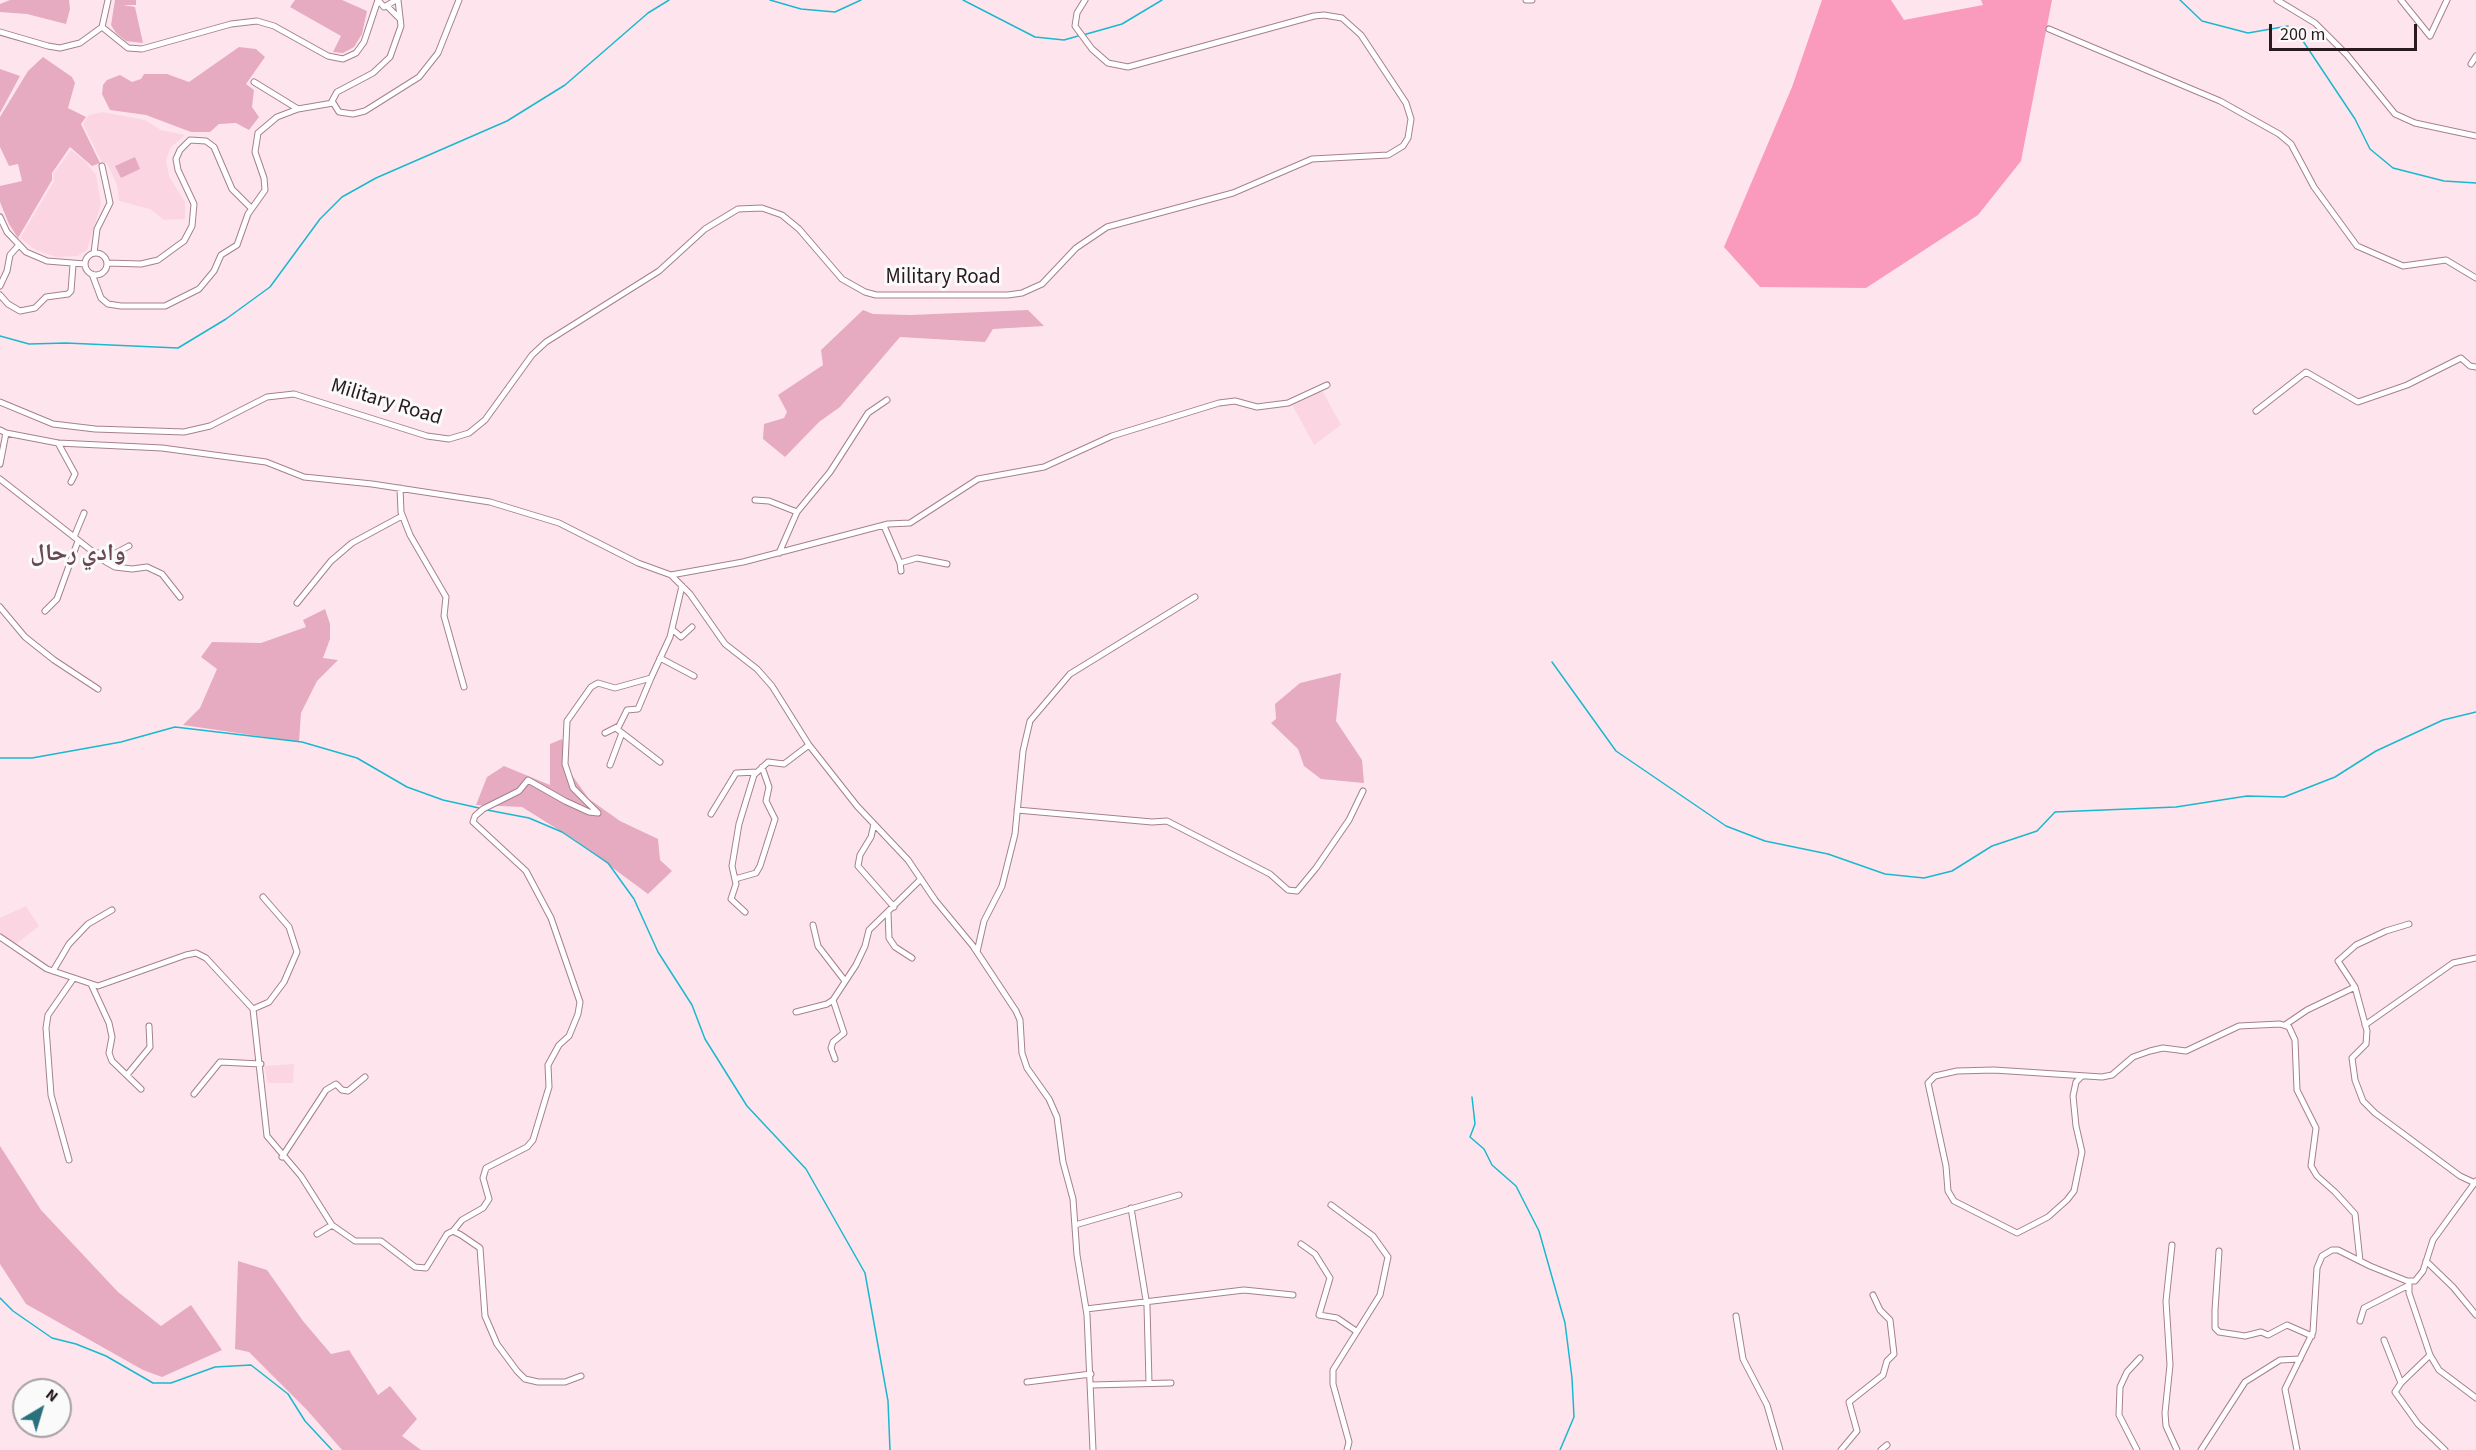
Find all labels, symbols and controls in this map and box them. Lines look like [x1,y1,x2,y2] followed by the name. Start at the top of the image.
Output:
[2272,12,2420,50] scale bar
[2280,22,2325,47] text: 200 m
[885,265,1001,291] street label: Military Road
[327,374,445,432] street label: Military Road
[30,541,126,569] district label: وادي رحال
[12,1378,72,1438] north arrow
[41,1383,63,1407] text: N

